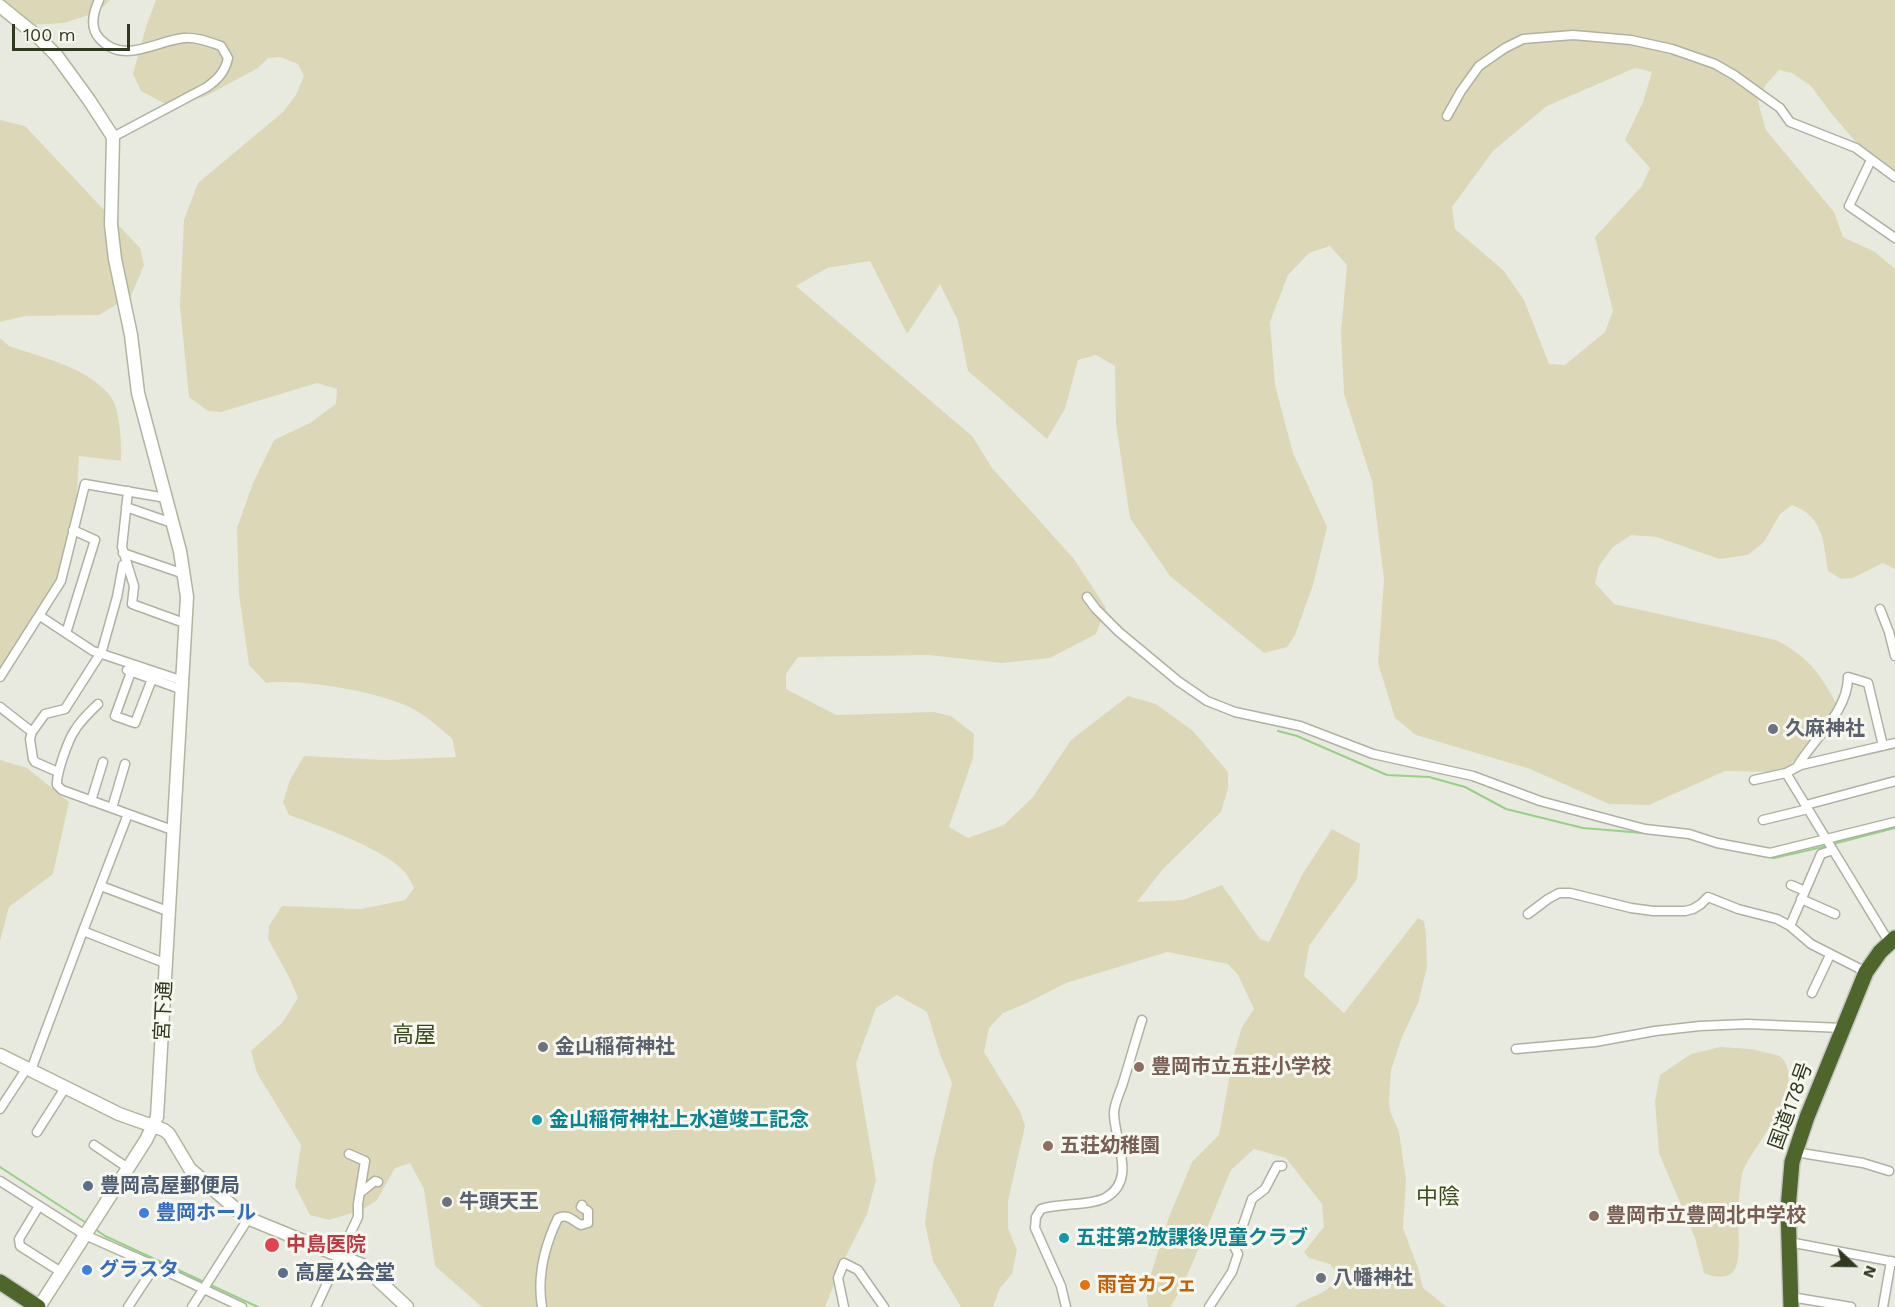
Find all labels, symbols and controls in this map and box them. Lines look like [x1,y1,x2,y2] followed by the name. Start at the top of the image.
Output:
[15,12,134,50] scale bar
[23,24,76,45] text: 100 m
[1785,717,1865,741] place label: 久麻神社
[1766,722,1780,736] marker: 久麻神社
[150,980,178,1042] street label: 宮下通
[392,1023,436,1049] district label: 高屋
[555,1035,675,1059] place label: 金山稲荷神社
[536,1040,550,1054] marker: 金山稲荷神社
[1151,1055,1331,1079] place label: 豊岡市立五荘小学校
[1764,1059,1818,1153] street label: 国道178号
[1132,1060,1146,1074] marker: 豊岡市立五荘小学校
[549,1108,809,1132] place label: 金山稲荷神社上水道竣工記念
[530,1113,544,1127] marker: 金山稲荷神社上水道竣工記念
[1060,1134,1160,1158] place label: 五荘幼稚園
[1041,1139,1055,1153] marker: 五荘幼稚園
[100,1174,240,1198] place label: 豊岡高屋郵便局
[81,1179,95,1193] marker: 豊岡高屋郵便局
[1416,1185,1460,1211] district label: 中陰
[459,1190,539,1214] place label: 牛頭天王
[440,1195,454,1209] marker: 牛頭天王
[156,1201,256,1225] place label: 豊岡ホール
[1606,1204,1806,1228] place label: 豊岡市立豊岡北中学校
[137,1206,151,1220] marker: 豊岡ホール
[1587,1209,1601,1223] marker: 豊岡市立豊岡北中学校
[1076,1226,1308,1250] place label: 五荘第2放課後児童クラブ
[1057,1231,1071,1245] marker: 五荘第2放課後児童クラブ
[286,1233,366,1257] place label: 中島医院
[1823,1235,1883,1295] north arrow
[263,1236,281,1254] marker: 中島医院
[99,1258,179,1282] place label: グラスタ
[295,1261,395,1285] place label: 高屋公会堂
[80,1263,94,1277] marker: グラスタ
[1859,1263,1881,1281] text: N
[276,1266,290,1280] marker: 高屋公会堂
[1333,1266,1413,1290] place label: 八幡神社
[1314,1271,1328,1285] marker: 八幡神社
[1097,1273,1197,1297] place label: 雨音カフェ
[1078,1278,1092,1292] marker: 雨音カフェ

